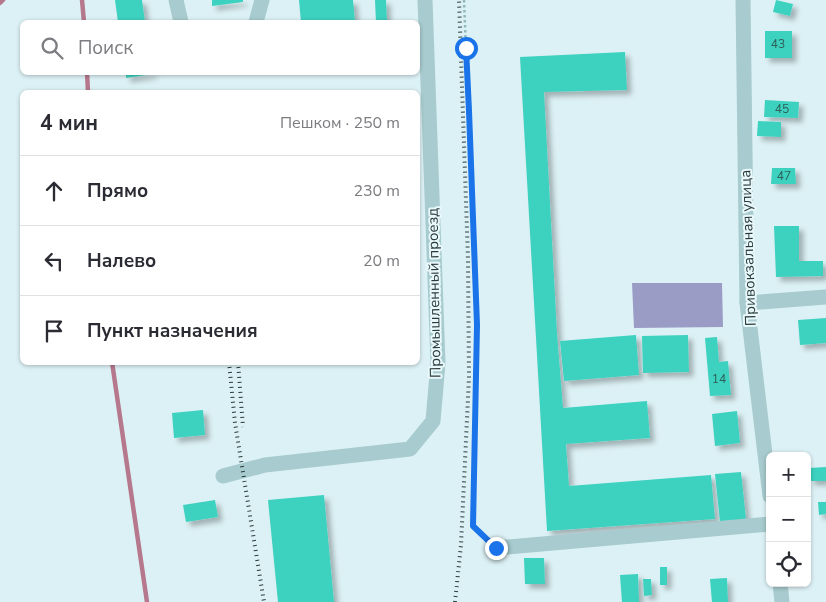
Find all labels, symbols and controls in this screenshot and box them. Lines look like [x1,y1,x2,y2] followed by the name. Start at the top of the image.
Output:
[20,20,420,75] search box
[38,34,66,62] icon: search
[78,35,133,61] text: Поиск
[771,36,785,52] house number: 43
[455,37,478,60] route start
[775,101,789,117] house number: 45
[40,109,98,137] text: 4 мин
[280,112,400,134] text: Пешком · 250 m
[777,168,791,184] house number: 47
[735,169,761,327] street label: Привокзальная улица
[40,177,68,205] icon: ahead
[87,178,148,204] text: Прямо
[353,180,400,202] text: 230 m
[423,208,445,378] street label: Промышленный проезд
[40,247,68,275] icon: left
[87,248,156,274] text: Налево
[363,250,400,272] text: 20 m
[40,317,68,345] icon: arrive
[87,318,258,344] text: Пункт назначения
[712,371,726,387] house number: 14
[766,452,811,587] map controls
[766,452,811,497] button: +
[766,497,811,542] button: −
[485,537,508,560] route end
[766,542,811,587] button: locate

